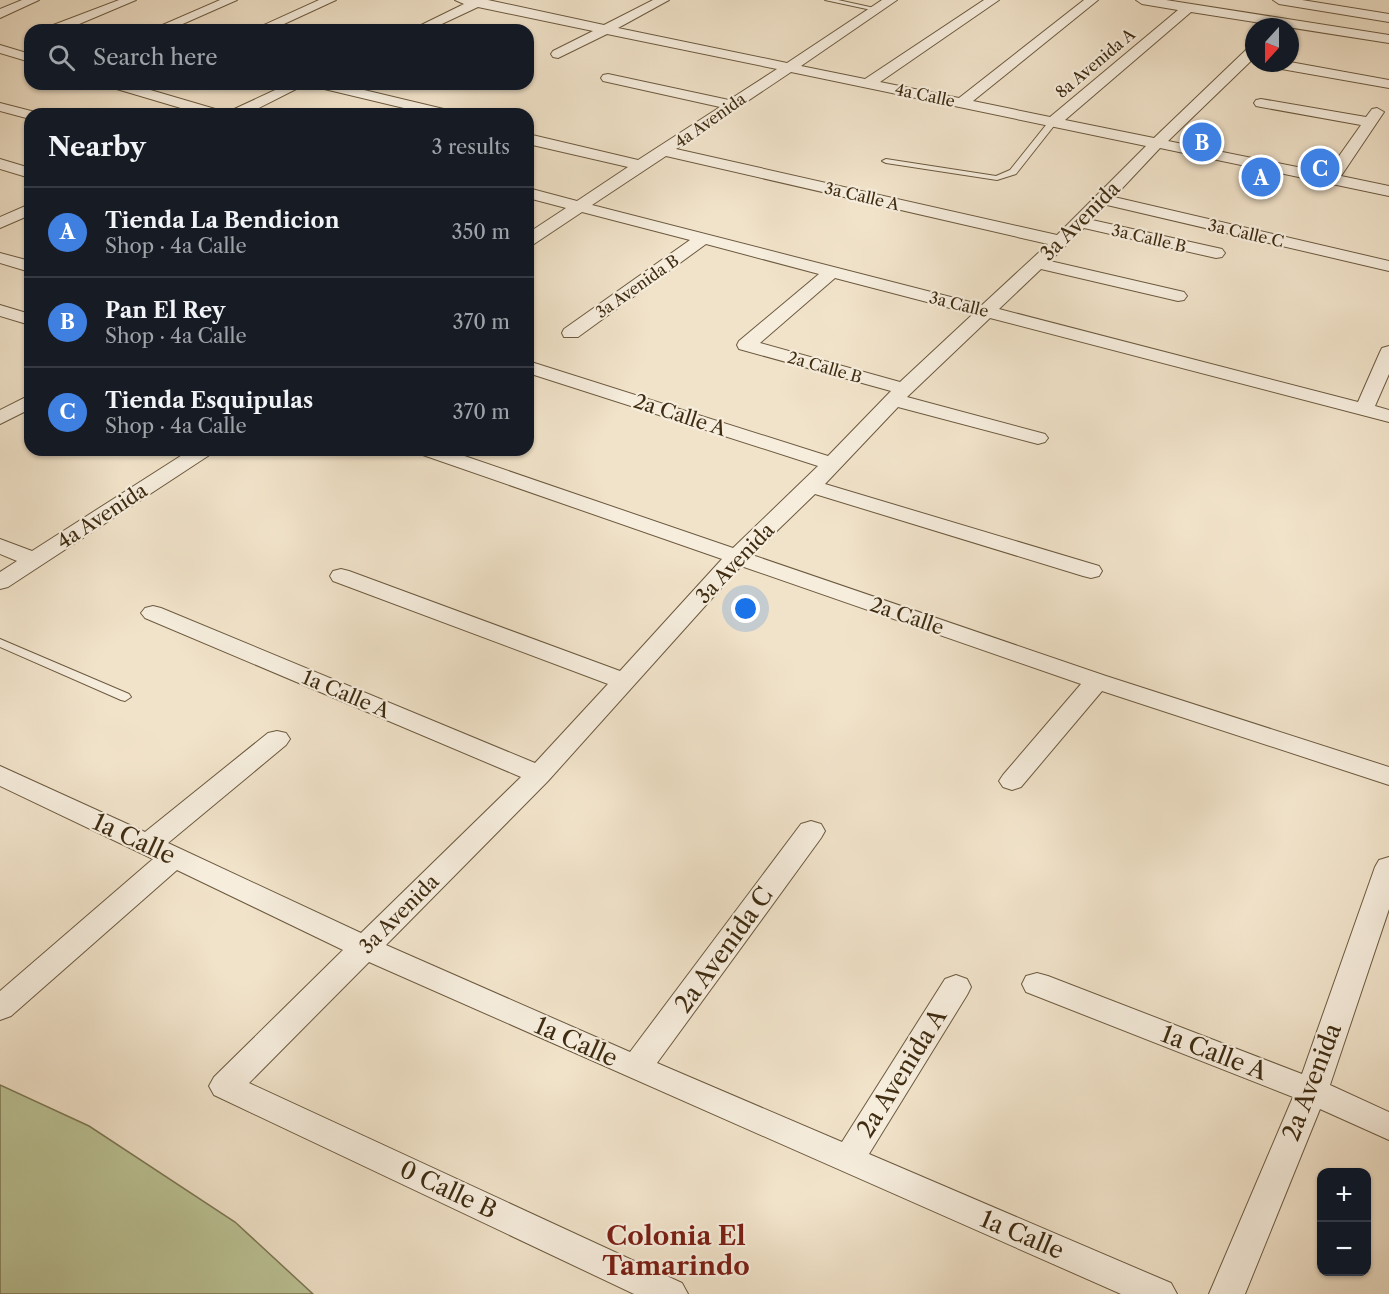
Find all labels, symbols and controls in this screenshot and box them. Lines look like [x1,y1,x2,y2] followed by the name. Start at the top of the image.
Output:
[1245,18,1299,72] north arrow
[1051,23,1140,102] street label: 8a Avenida A
[24,24,534,90] search box
[45,41,78,74] icon: search
[93,44,218,71] text: Search here
[893,79,957,111] street label: 4a Calle
[671,88,750,152] street label: 4a Avenida
[1182,120,1222,164] pin: B
[48,131,146,163] text: Nearby
[432,135,510,159] text: 3 results
[1300,146,1340,190] pin: C
[1242,154,1280,200] pin: A
[1035,176,1125,266] street label: 3a Avenida
[823,178,902,215] street label: 3a Calle A
[105,207,340,234] text: Tienda La Bendicion
[1206,215,1286,251] street label: 3a Calle C
[60,220,75,244] text: A
[452,220,510,244] text: 350 m
[1110,220,1188,256] street label: 3a Calle B
[105,234,247,258] text: Shop · 4a Calle
[592,250,682,322] street label: 3a Avenida B
[927,287,991,321] street label: 3a Calle
[105,297,225,324] text: Pan El Rey
[60,310,75,334] text: B
[453,310,510,334] text: 370 m
[105,324,247,348] text: Shop · 4a Calle
[786,347,864,387] street label: 2a Calle B
[105,387,313,414] text: Tienda Esquipulas
[631,389,730,442] street label: 2a Calle A
[59,400,76,424] text: C
[453,400,510,424] text: 370 m
[105,414,247,438] text: Shop · 4a Calle
[52,478,152,554] street label: 4a Avenida
[691,518,779,608] street label: 3a Avenida
[867,592,947,640] street label: 2a Calle
[731,594,760,623] your location
[299,665,394,724] street label: 1a Calle A
[88,807,180,870] street label: 1a Calle
[354,869,444,959] street label: 3a Avenida
[668,881,779,1018] street label: 2a Avenida C
[851,1002,953,1142] street label: 2a Avenida A
[530,1010,622,1073] street label: 1a Calle
[1157,1019,1272,1086] street label: 1a Calle A
[1276,1019,1347,1145] street label: 2a Avenida
[395,1155,501,1225] street label: 0 Calle B
[1317,1168,1371,1276] map controls
[1317,1168,1371,1222] button: +
[976,1204,1068,1265] street label: 1a Calle
[602,1220,750,1282] district label: Colonia El Tamarindo
[1317,1222,1371,1276] button: −

